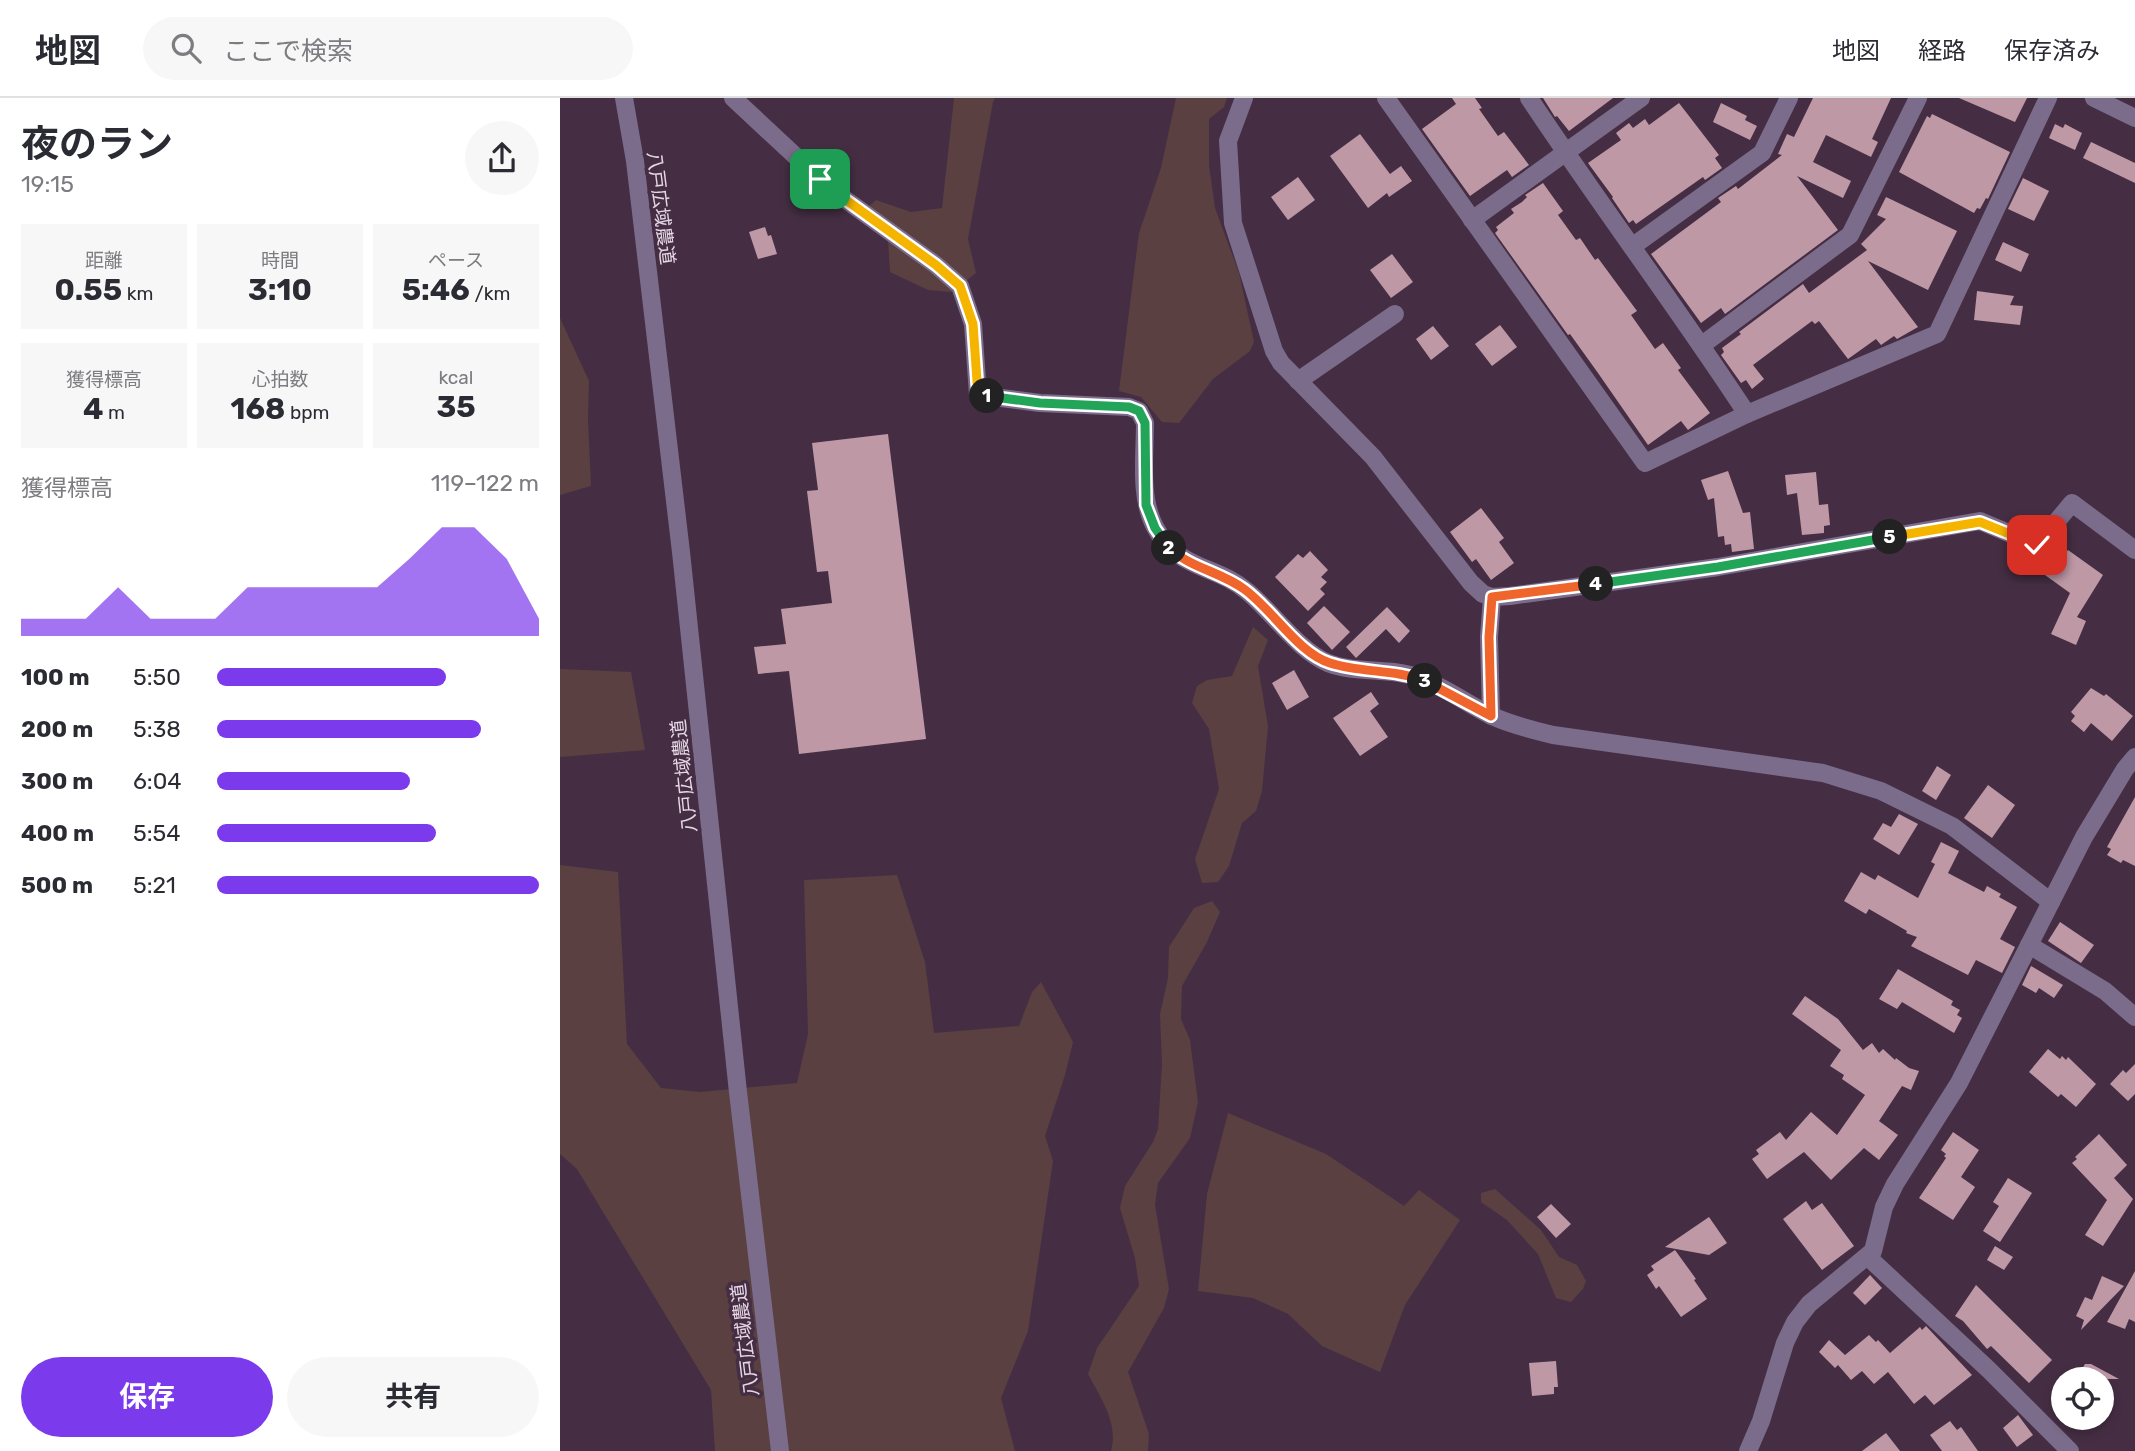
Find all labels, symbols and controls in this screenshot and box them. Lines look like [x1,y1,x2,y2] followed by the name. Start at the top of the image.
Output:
[143,17,633,80] search box
[167,29,205,67] icon: search
[35,31,101,70] text: 地図
[223,36,353,67] text: ここで検索
[1832,37,1880,65] text: 地図
[1918,37,1966,65] text: 経路
[2004,37,2100,65] text: 保存済み
[21,121,173,167] text: 夜のラン
[465,121,539,195] button: share
[790,149,850,209] pin
[643,150,679,266] street label: 八戸広域農道
[801,160,839,198] icon: arrive
[21,170,74,198] text: 19:15
[85,249,123,272] text: 距離
[261,249,299,272] text: 時間
[428,249,484,272] text: ペース
[55,272,122,308] text: 0.55
[248,272,312,308] text: 3:10
[402,272,470,308] text: 5:46
[122,282,153,305] text: km
[470,282,510,305] text: /km
[439,366,473,389] text: kcal
[66,368,142,391] text: 獲得標高
[251,368,309,391] text: 心拍数
[970,378,1004,414] pin: 1
[982,384,991,407] text: 1
[436,389,476,425] text: 35
[83,391,103,427] text: 4
[231,391,285,427] text: 168
[103,401,125,424] text: m
[285,401,329,424] text: bpm
[431,469,539,497] text: 119–122 m
[21,474,113,502] text: 獲得標高
[2007,515,2067,575] pin
[1872,520,1908,555] pin: 5
[1883,525,1896,548] text: 5
[2018,526,2056,564] icon: check
[1152,531,1186,566] pin: 2
[1162,536,1175,559] text: 2
[1578,566,1614,602] pin: 4
[1589,572,1602,595] text: 4
[21,663,90,691] text: 100 m
[133,663,181,691] text: 5:50
[1408,664,1442,698] pin: 3
[1418,669,1431,692] text: 3
[21,715,93,743] text: 200 m
[133,715,181,743] text: 5:38
[667,718,701,834] street label: 八戸広域農道
[21,767,93,795] text: 300 m
[133,767,182,795] text: 6:04
[21,819,94,847] text: 400 m
[133,819,181,847] text: 5:54
[21,871,93,899] text: 500 m
[133,871,176,899] text: 5:21
[727,1282,763,1398] street label: 八戸広域農道
[21,1357,273,1437] button: 保存
[287,1357,539,1437] button: 共有
[2051,1367,2114,1430] map controls
[2051,1367,2114,1430] button: locate

